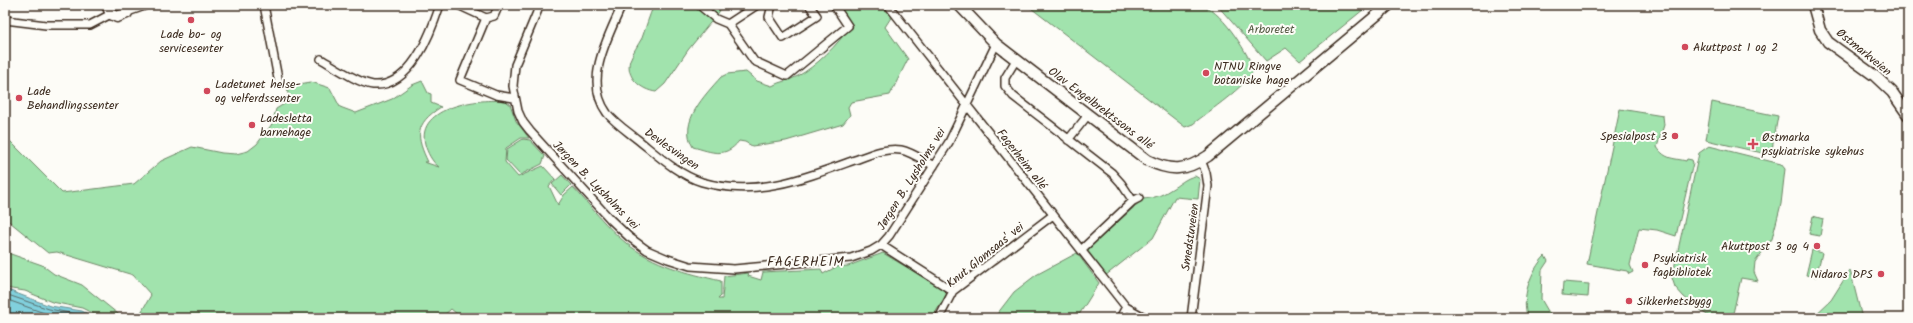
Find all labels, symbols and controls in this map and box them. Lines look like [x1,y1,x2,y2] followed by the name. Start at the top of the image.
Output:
[186,15,196,25] marker: Lade bo- og servicesenter
[1247,20,1295,39] park label: Arboretet
[1832,24,1896,81] street label: Østmarkveien
[159,25,224,58] place label: Lade bo- og servicesenter
[1693,38,1778,57] place label: Akuttpost 1 og 2
[1680,42,1690,52] marker: Akuttpost 1 og 2
[1214,57,1290,90] place label: NTNU Ringve botaniske hage
[1044,62,1158,155] street label: Olav Engelbrektssons allé
[1201,68,1211,78] marker: NTNU Ringve botaniske hage
[215,75,302,108] place label: Ladetunet helse- og velferdssenter
[27,82,119,115] place label: Lade Behandlingssenter
[202,86,212,96] marker: Ladetunet helse- og velferdssenter
[14,93,24,103] marker: Lade Behandlingssenter
[260,109,312,142] place label: Ladesletta barnehage
[247,120,257,130] marker: Ladesletta barnehage
[640,123,703,175] street label: Devlesvingen
[872,123,951,234] street label: Jørgen B. Lysholms vei
[992,125,1052,194] street label: Fagerheim allé
[1600,127,1667,146] place label: Spesialpost 3
[1761,128,1864,161] place label: Østmarka psykiatriske sykehus
[1670,131,1680,141] marker: Spesialpost 3
[548,136,644,235] street label: Jørgen B. Lysholms vei
[1747,138,1759,150] marker: Østmarka psykiatriske sykehus
[1176,202,1205,272] street label: Smedstuveien
[942,217,1029,293] street label: Knut Glomsaas' vei
[1721,237,1809,256] place label: Akuttpost 3 og 4
[1812,241,1822,251] marker: Akuttpost 3 og 4
[1653,249,1712,282] place label: Psykiatrisk fagbibliotek
[767,252,845,273] district label: FAGERHEIM
[1640,260,1650,270] marker: Psykiatrisk fagbibliotek
[1810,265,1874,284] place label: Nidaros DPS
[1876,269,1886,279] marker: Nidaros DPS
[1637,292,1712,311] place label: Sikkerhetsbygg
[1624,296,1634,306] marker: Sikkerhetsbygg

